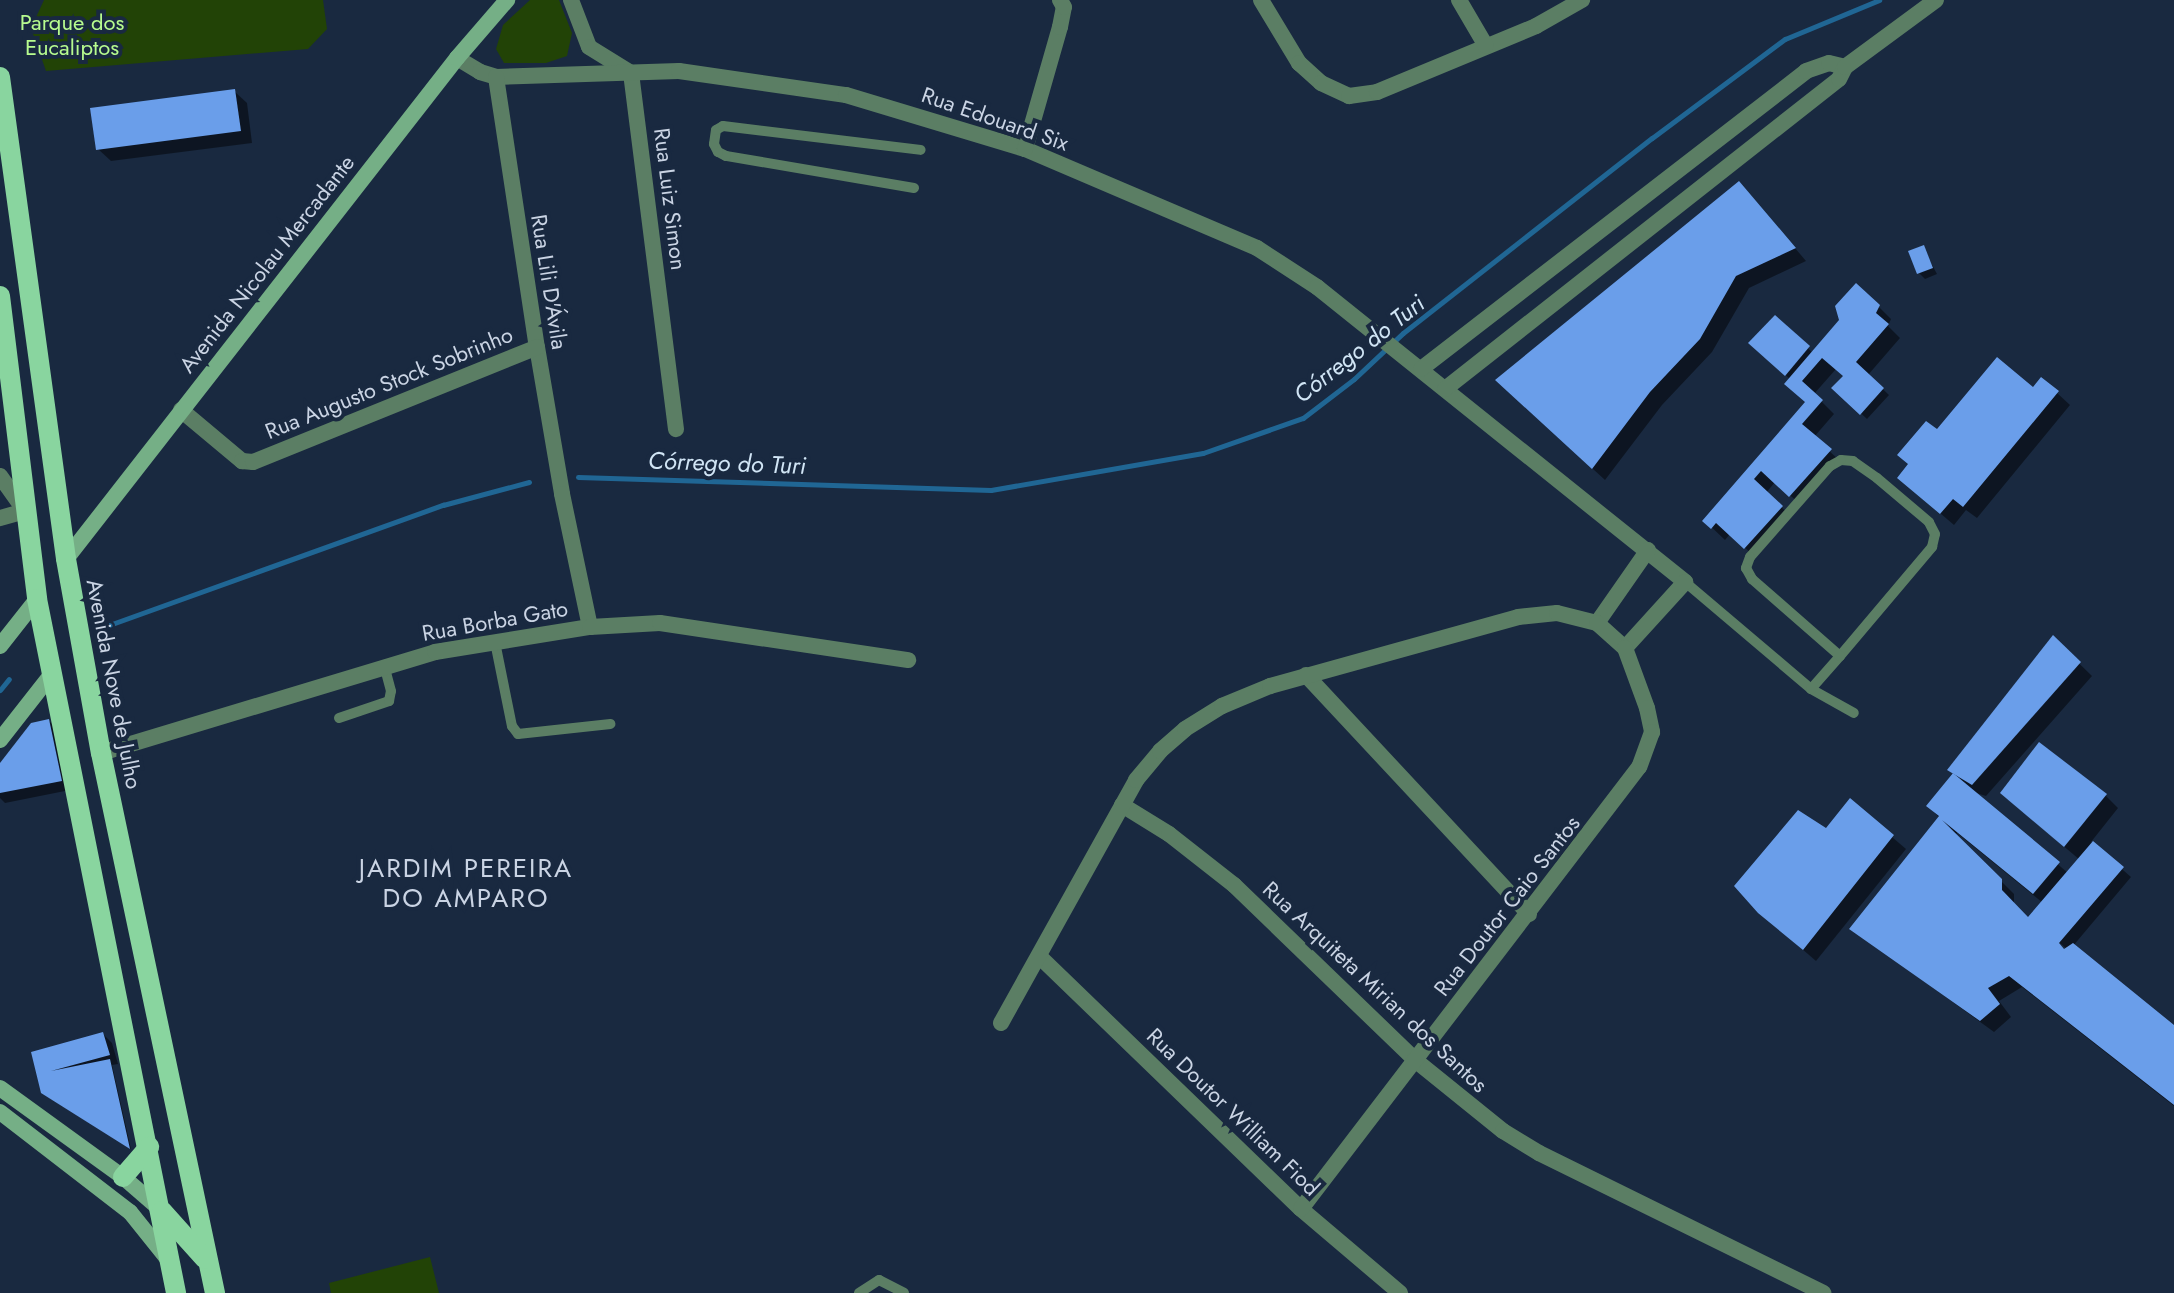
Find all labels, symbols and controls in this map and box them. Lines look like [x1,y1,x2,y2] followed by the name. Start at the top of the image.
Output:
[20,9,124,60] park label: Parque dos Eucaliptos
[918,82,1072,156] street label: Rua Edouard Six
[648,126,692,272] street label: Rua Luiz Simon
[174,150,360,378] street label: Avenida Nicolau Mercadante
[525,213,573,351] street label: Rua Lili D'Ávila
[1288,289,1430,409] water label: Córrego do Turi
[261,321,517,445] street label: Rua Augusto Stock Sobrinho
[648,446,806,480] water label: Córrego do Turi
[81,577,147,791] street label: Avenida Nove de Julho
[420,595,570,647] street label: Rua Borba Gato
[1428,811,1586,1001] street label: Rua Doutor Caio Santos
[359,853,573,914] district label: JARDIM PEREIRA DO AMPARO
[1257,876,1493,1098] street label: Rua Arquiteta Mirian dos Santos
[1141,1023,1325,1201] street label: Rua Doutor William Fiod

